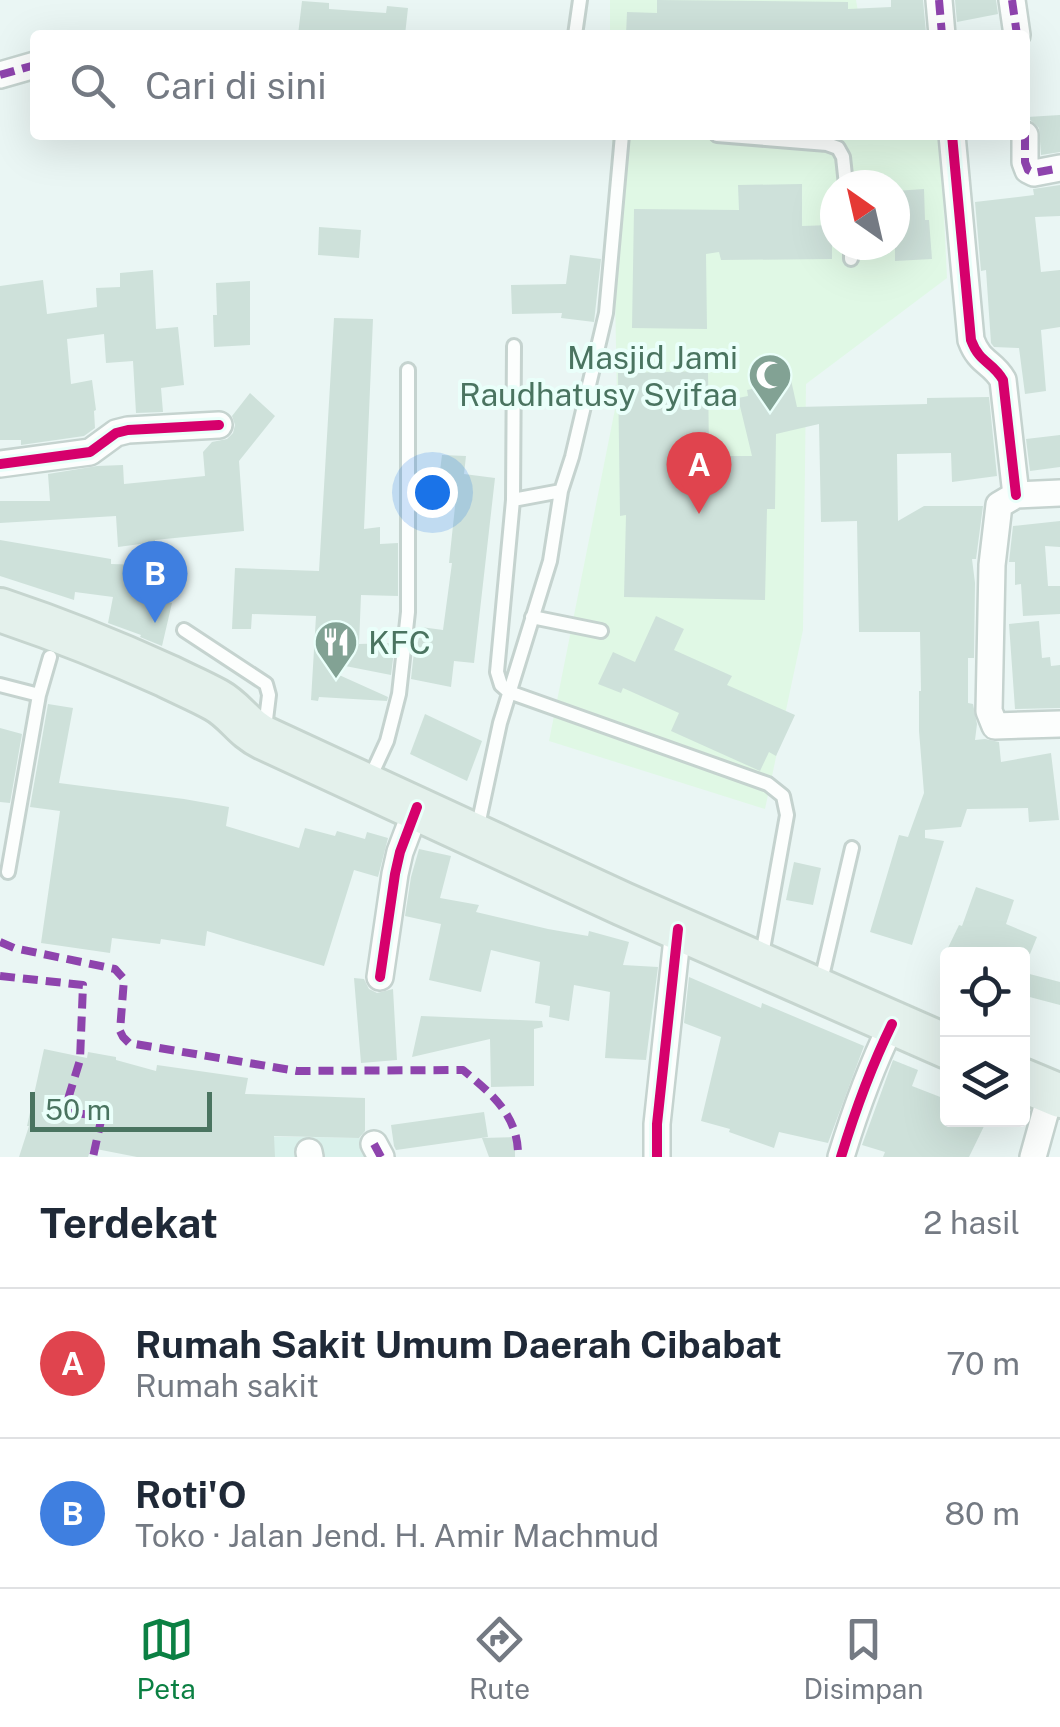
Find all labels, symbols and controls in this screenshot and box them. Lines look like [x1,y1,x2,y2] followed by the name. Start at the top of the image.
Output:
[30,30,1030,140] search box
[65,58,120,113] icon: search
[145,63,327,108] text: Cari di sini
[820,170,910,260] north arrow
[459,339,738,413] place label: Masjid Jami Raudhatusy Syifaa
[747,352,793,413] mosque icon: Masjid Jami Raudhatusy Syifaa
[666,432,732,514] pin: A
[407,467,458,518] your location
[122,540,188,623] pin: B
[313,619,359,680] restaurant icon: KFC
[368,624,431,661] place label: KFC
[940,947,1030,1127] map controls
[940,947,1030,1037] button: locate
[940,1037,1030,1127] button: layers
[30,1087,212,1132] scale bar
[45,1093,111,1126] text: 50 m
[40,1198,218,1247] text: Terdekat
[923,1204,1020,1241] text: 2 hasil
[135,1322,782,1367] text: Rumah Sakit Umum Daerah Cibabat
[61,1345,84,1382] text: A
[946,1345,1020,1382] text: 70 m
[135,1367,319,1404] text: Rumah sakit
[135,1472,247,1517] text: Roti'O
[62,1495,83,1532] text: B
[944,1495,1020,1532] text: 80 m
[135,1517,659,1554] text: Toko · Jalan Jend. H. Amir Machmud
[137,1612,196,1705] tab: Peta
[469,1612,530,1705] tab: Rute
[803,1612,923,1705] tab: Disimpan

